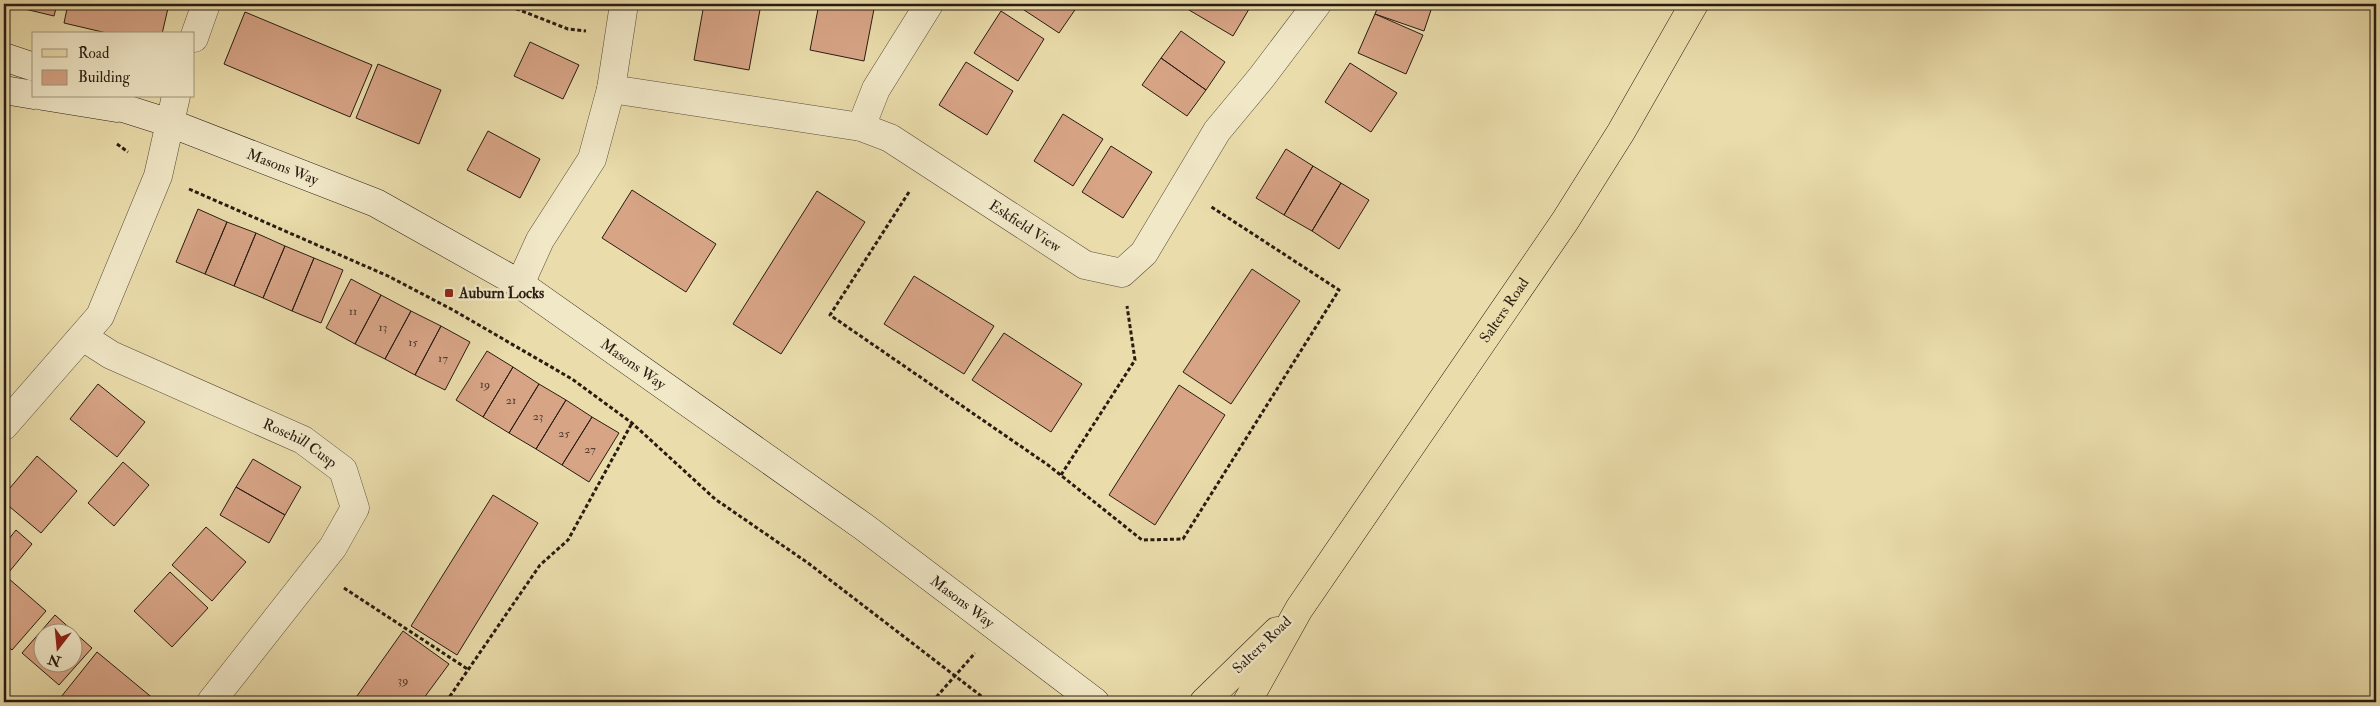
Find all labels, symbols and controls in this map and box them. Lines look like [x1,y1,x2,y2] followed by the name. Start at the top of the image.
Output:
[32,32,195,98] legend
[78,44,110,63] text: Road
[78,68,130,87] text: Building
[244,144,322,189] street label: Masons Way
[985,196,1065,257] street label: Eskfield View
[1475,273,1533,346] street label: Salters Road
[458,284,544,303] place label: Auburn Locks
[443,287,455,299] marker: Auburn Locks
[349,304,357,319] house number: 11
[379,320,387,335] house number: 13
[597,334,670,394] street label: Masons Way
[408,335,418,350] house number: 15
[438,351,448,366] house number: 17
[480,377,490,392] house number: 19
[506,393,516,408] house number: 21
[533,409,543,424] house number: 23
[260,414,341,473] street label: Rosehill Cusp
[558,426,570,441] house number: 25
[584,442,596,457] house number: 27
[927,571,999,632] street label: Masons Way
[1229,612,1296,678] street label: Salters Road
[32,624,82,674] north arrow
[46,650,64,670] text: N
[398,673,408,688] house number: 39

